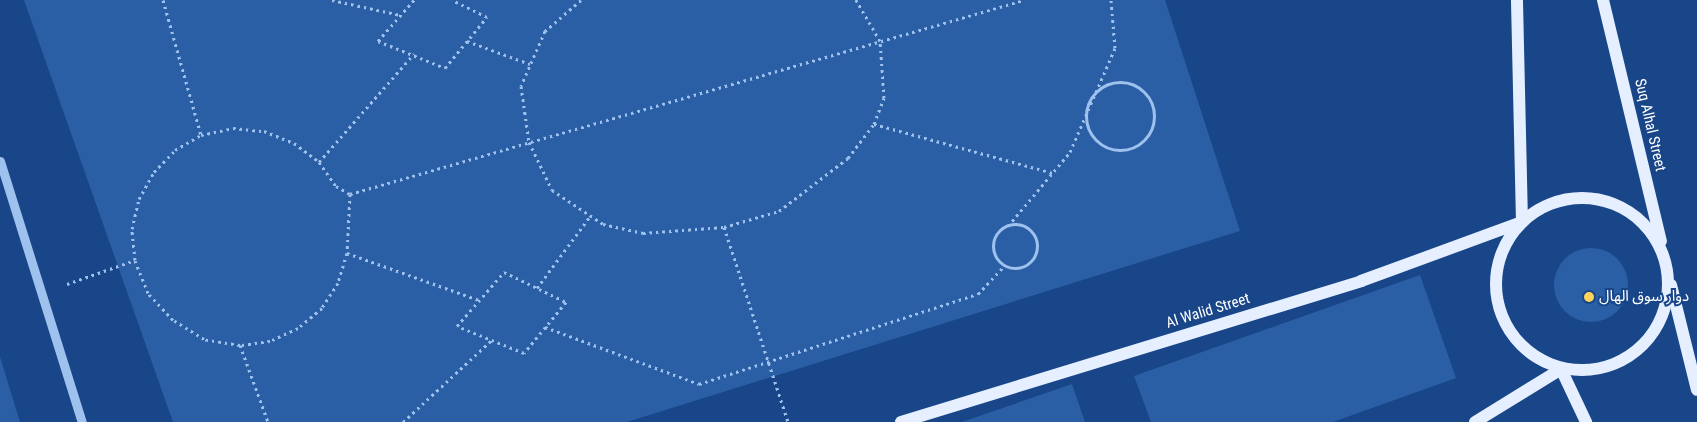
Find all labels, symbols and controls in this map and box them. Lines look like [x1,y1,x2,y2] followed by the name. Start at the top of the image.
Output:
[1631,77,1669,173] street label: Suq Alhal Street
[1599,288,1689,306] place label: دوار سوق الهال
[1164,290,1252,332] street label: Al Walid Street
[1583,291,1595,303] marker: دوار سوق الهال

